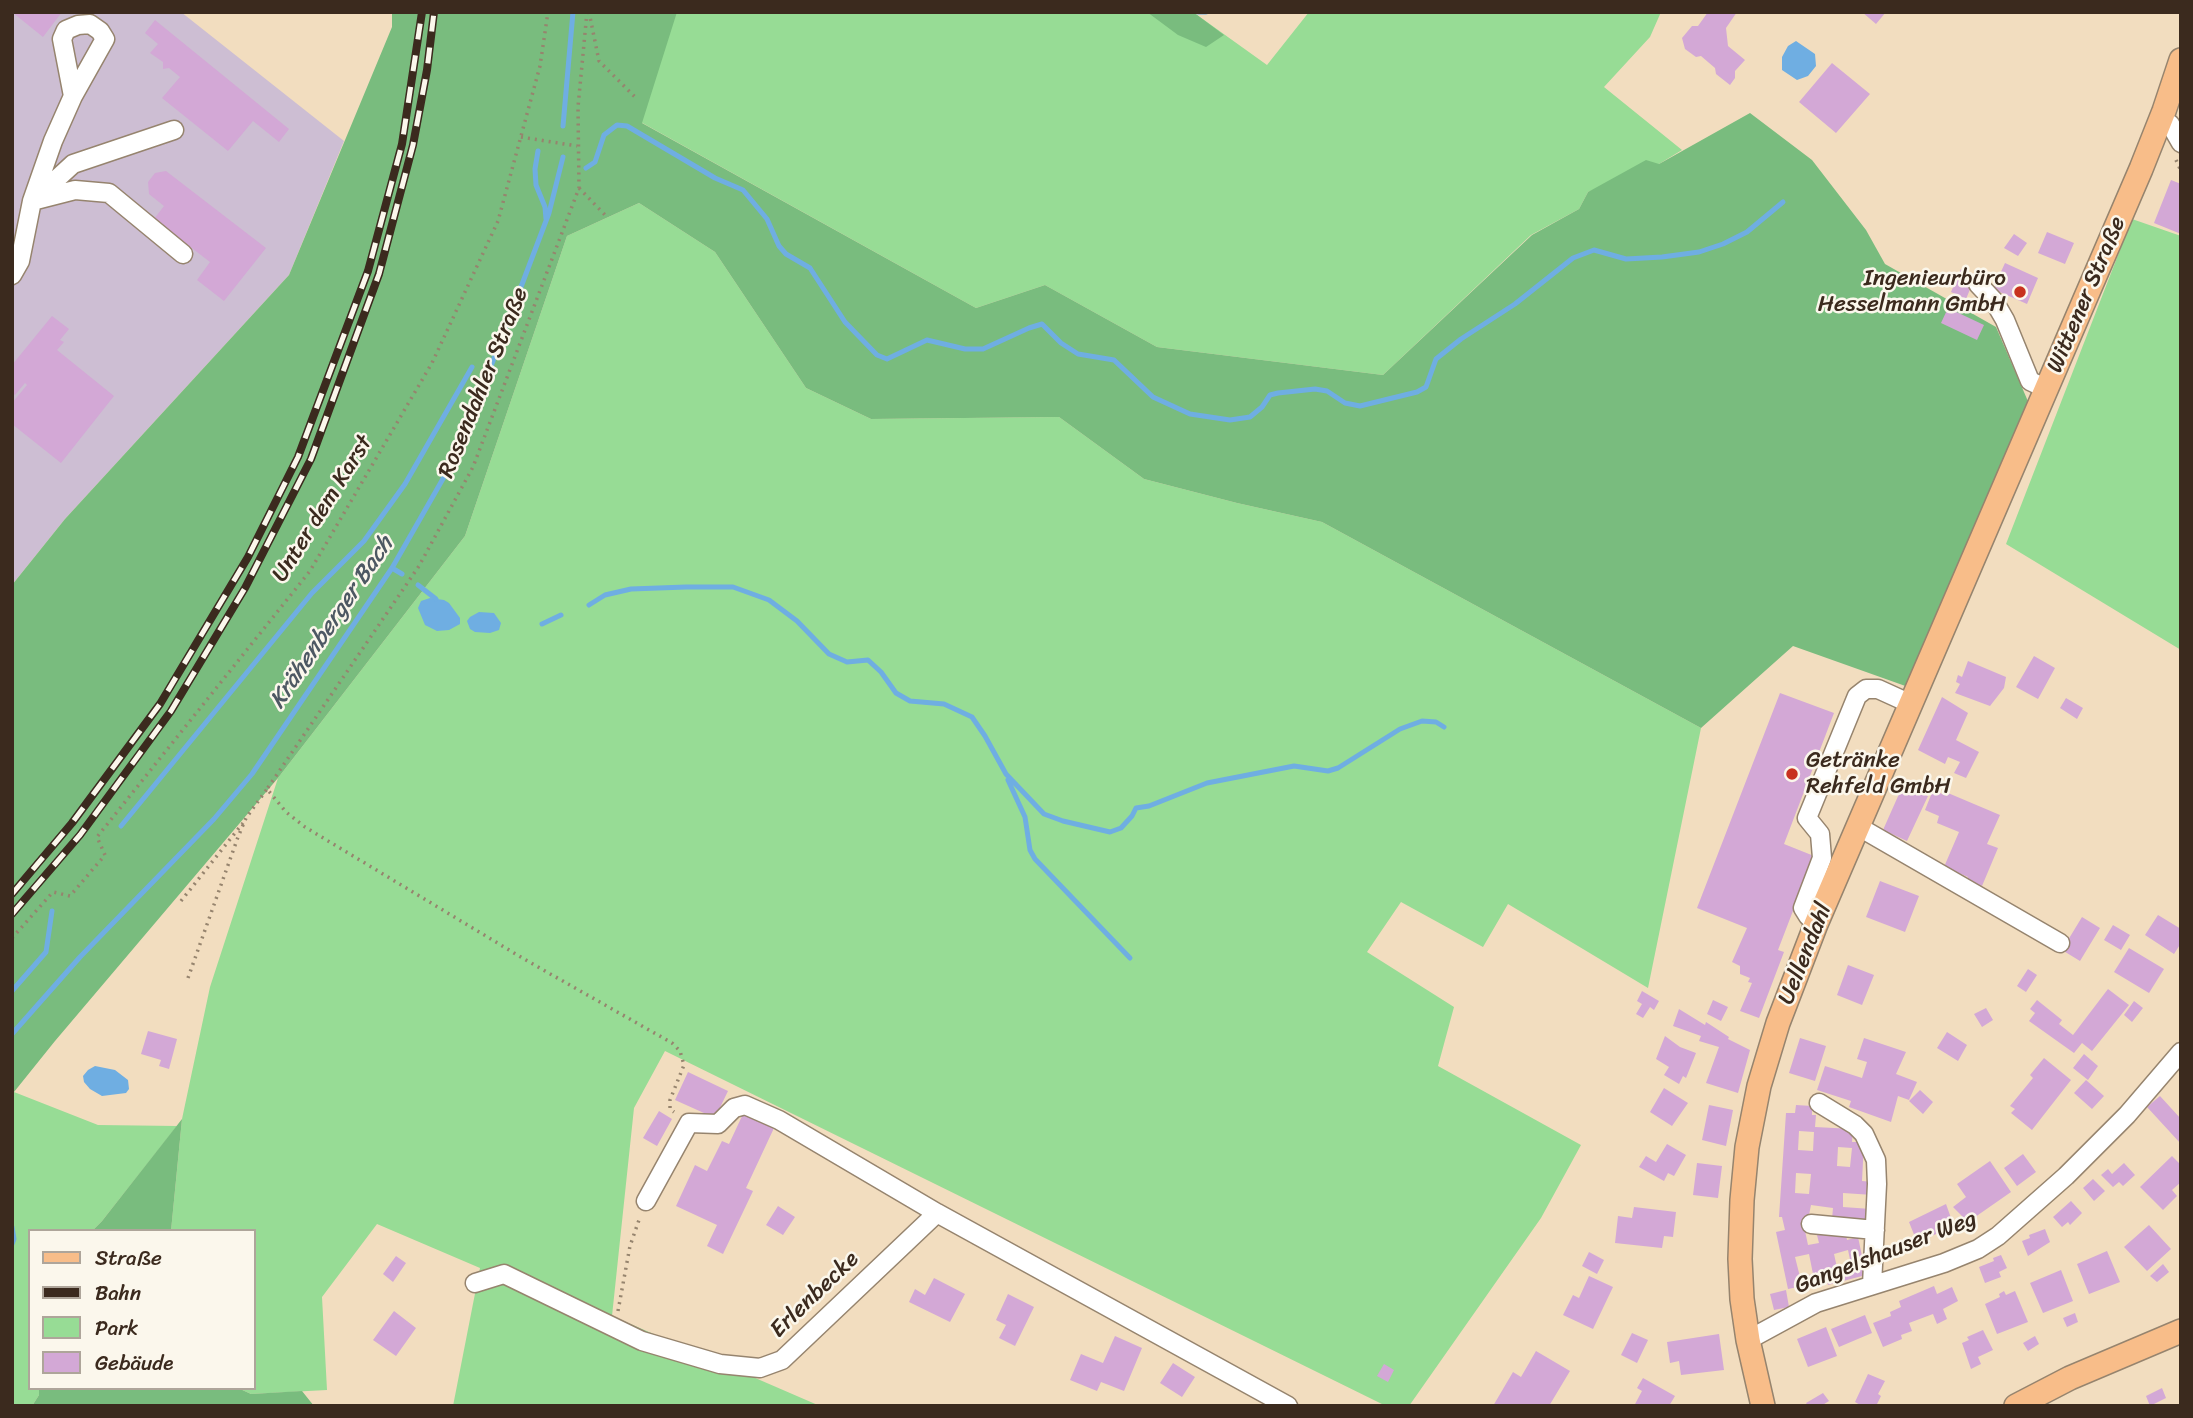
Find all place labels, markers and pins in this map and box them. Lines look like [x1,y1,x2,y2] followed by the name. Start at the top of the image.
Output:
[1818,265,2006,319] place label: Ingenieurbüro Hesselmann GmbH
[2012,284,2028,300] marker: Ingenieurbüro Hesselmann GmbH
[1806,747,1951,801] place label: Getränke Rehfeld GmbH
[1784,766,1800,782] marker: Getränke Rehfeld GmbH

